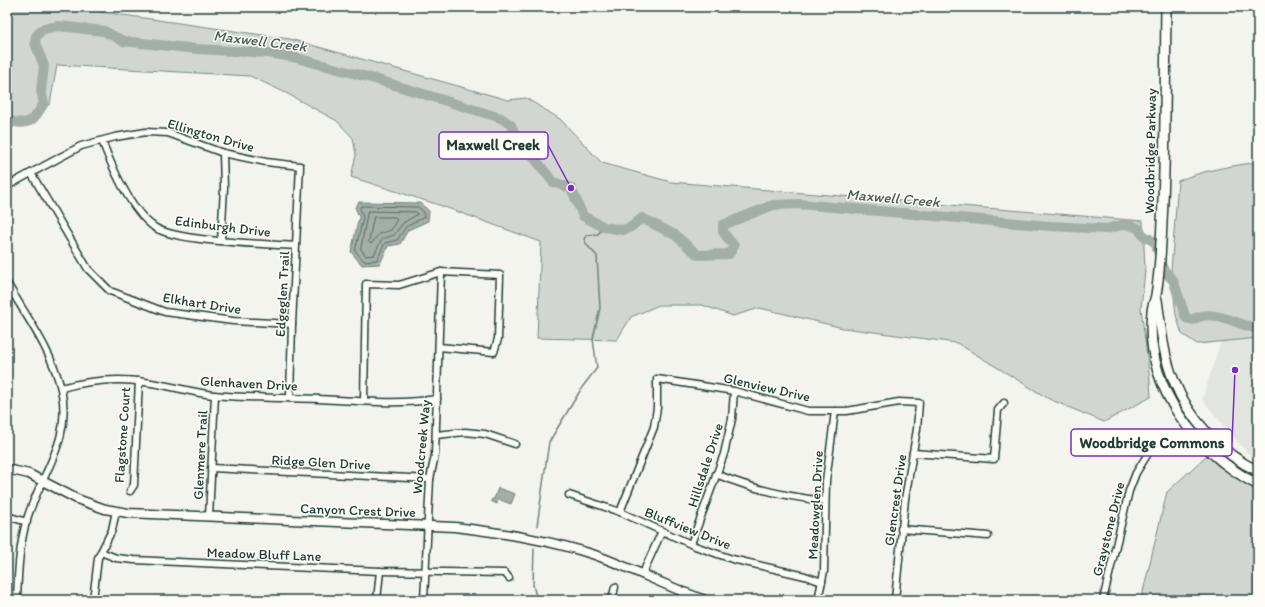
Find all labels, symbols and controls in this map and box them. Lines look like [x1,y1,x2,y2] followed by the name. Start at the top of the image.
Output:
[212,26,309,56] water label: Maxwell Creek
[1141,88,1160,214] street label: Woodbridge Parkway
[166,115,256,156] street label: Ellington Drive
[439,132,548,159] callout: Maxwell Creek
[446,136,540,154] text: Maxwell Creek
[846,185,942,211] water label: Maxwell Creek
[174,212,272,241] street label: Edinburgh Drive
[272,251,293,337] street label: Edgeglen Trail
[162,289,243,318] street label: Elkhart Drive
[722,369,812,406] street label: Glenview Drive
[200,372,298,395] street label: Glenhaven Drive
[111,386,134,484] street label: Flagstone Court
[409,399,434,495] street label: Woodcreek Way
[190,410,211,500] street label: Glenmere Trail
[684,421,727,509] street label: Hillsdale Drive
[1071,429,1232,456] callout: Woodbridge Commons
[1080,434,1225,453] text: Woodbridge Commons
[804,450,827,560] street label: Meadowglen Drive
[271,451,371,474] street label: Ridge Glen Drive
[881,453,910,547] street label: Glencrest Drive
[1089,480,1129,578] street label: Graystone Drive
[300,500,417,521] street label: Canyon Crest Drive
[642,503,734,554] street label: Bluffview Drive
[206,544,322,565] street label: Meadow Bluff Lane

